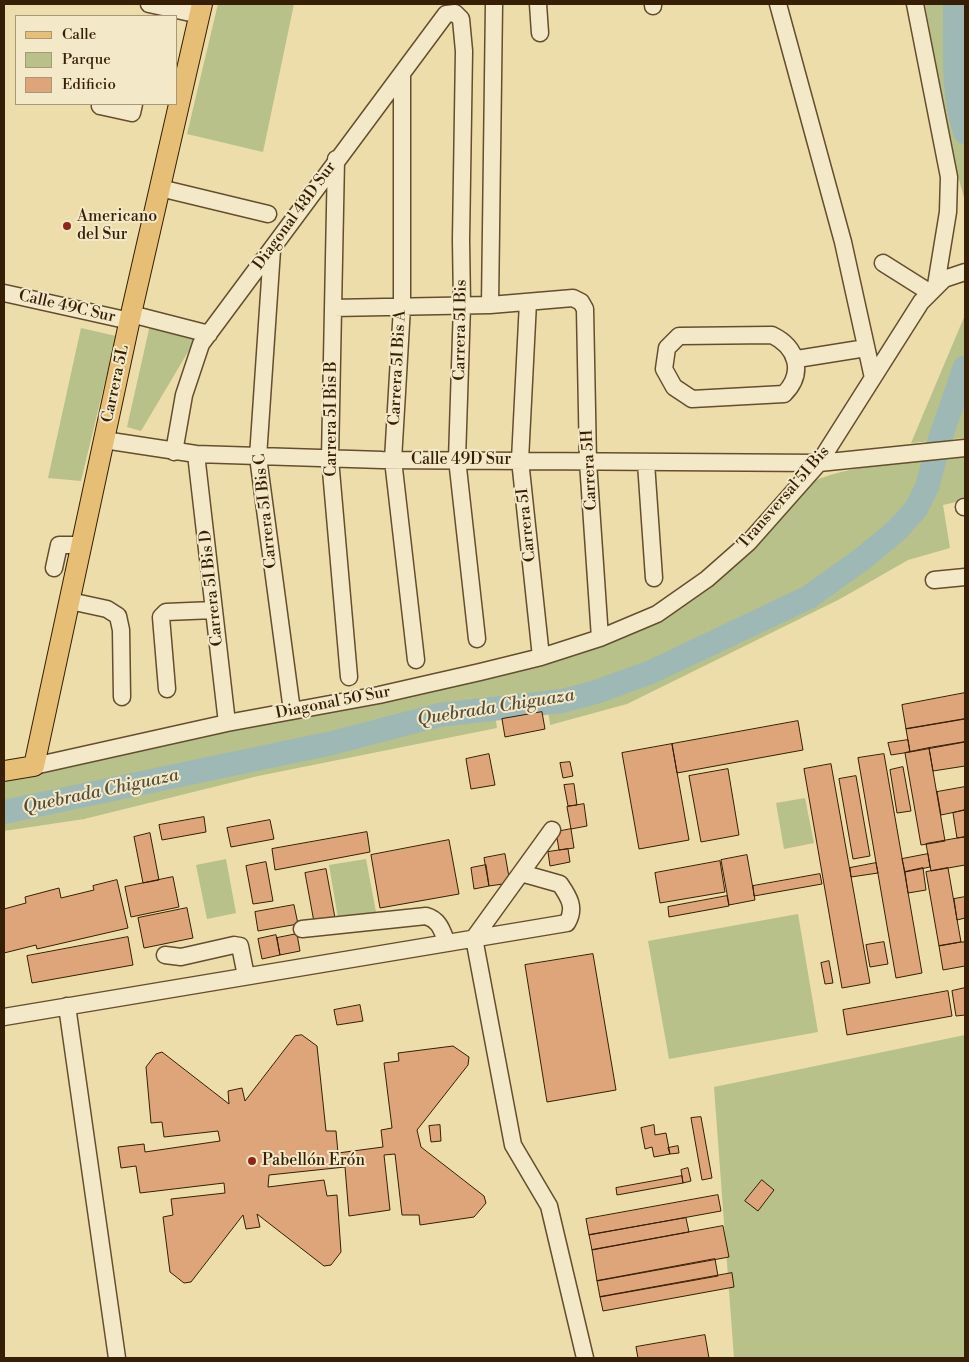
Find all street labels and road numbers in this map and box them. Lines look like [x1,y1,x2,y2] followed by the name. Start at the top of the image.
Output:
[249,158,341,274] street label: Diagonal 48D Sur
[451,279,471,381] street label: Carrera 5I Bis
[17,287,117,327] street label: Calle 49C Sur
[385,310,411,426] street label: Carrera 5I Bis A
[98,343,134,425] street label: Carrera 5L
[322,361,342,477] street label: Carrera 5I Bis B
[578,429,602,511] street label: Carrera 5H
[734,443,834,553] street label: Transversal 5I Bis
[411,450,511,470] street label: Calle 49D Sur
[250,453,282,569] street label: Carrera 5I Bis C
[514,487,540,563] street label: Carrera 5I
[196,529,228,647] street label: Carrera 5I Bis D
[274,682,392,724] street label: Diagonal 50 Sur

